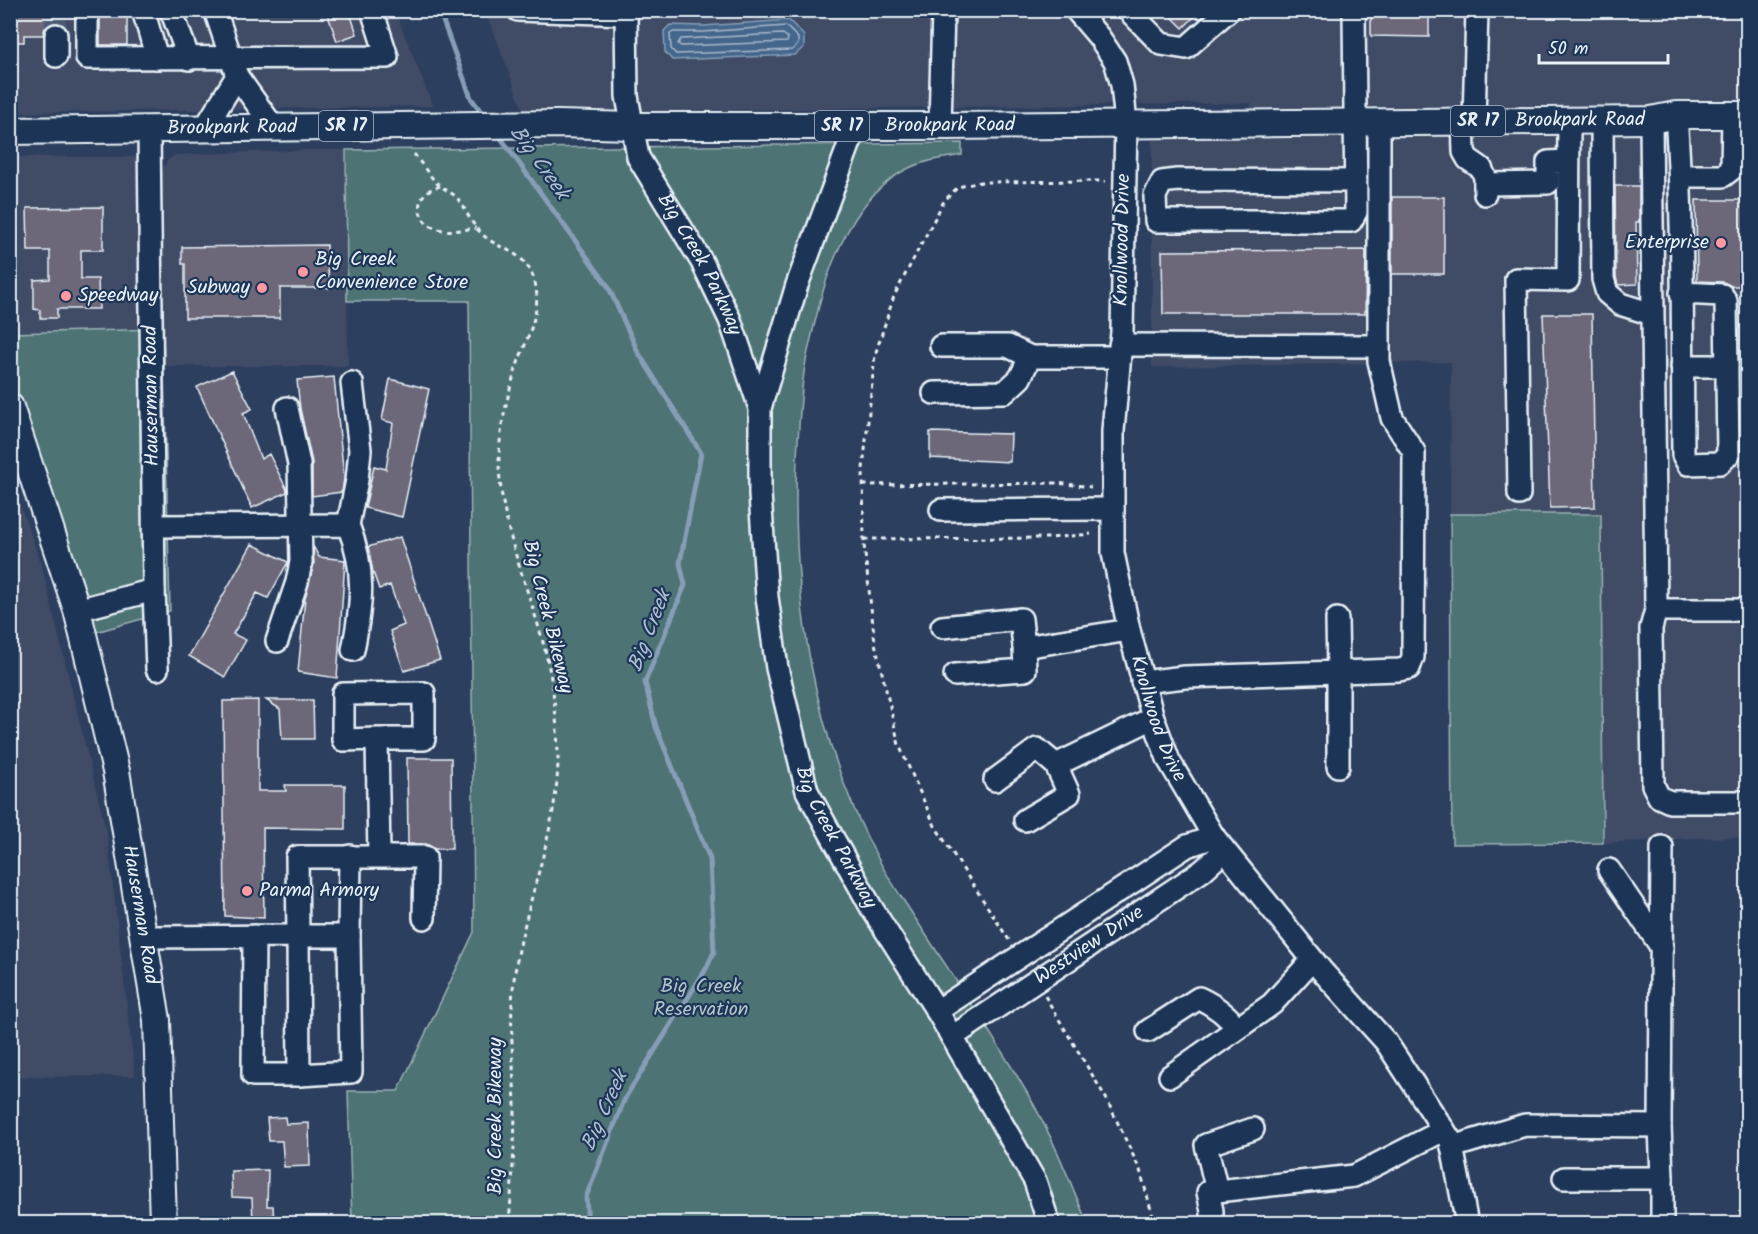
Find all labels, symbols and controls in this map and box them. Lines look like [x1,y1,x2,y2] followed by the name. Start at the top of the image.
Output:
[1539,27,1668,65] scale bar
[1548,35,1588,64] text: 50 m
[1515,104,1646,137] street label: Brookpark Road
[1451,106,1505,136] road number: SR 17
[885,109,1016,142] street label: Brookpark Road
[167,111,298,145] street label: Brookpark Road
[319,111,373,141] road number: SR 17
[815,111,869,141] road number: SR 17
[501,119,579,210] water label: Big Creek
[1106,173,1140,307] street label: Knollwood Drive
[648,187,750,340] street label: Big Creek Parkway
[1625,227,1709,259] place label: Enterprise
[1714,236,1728,250] marker: Enterprise
[315,244,468,299] place label: Big Creek Convenience Store
[296,265,310,279] marker: Big Creek Convenience Store
[187,272,251,304] place label: Subway
[78,280,159,312] place label: Speedway
[255,281,269,295] marker: Subway
[59,289,73,303] marker: Speedway
[135,324,169,467] street label: Hauserman Road
[512,537,582,698] street label: Big Creek Bikeway
[619,582,682,677] water label: Big Creek
[1121,652,1194,789] street label: Knollwood Drive
[786,763,886,916] street label: Big Creek Parkway
[112,843,167,988] street label: Hauserman Road
[259,875,380,907] place label: Parma Armory
[240,884,254,898] marker: Parma Armory
[1028,897,1151,994] street label: Westview Drive
[654,971,748,1026] park label: Big Creek Reservation
[480,1037,512,1195] street label: Big Creek Bikeway
[573,1063,639,1157] water label: Big Creek

